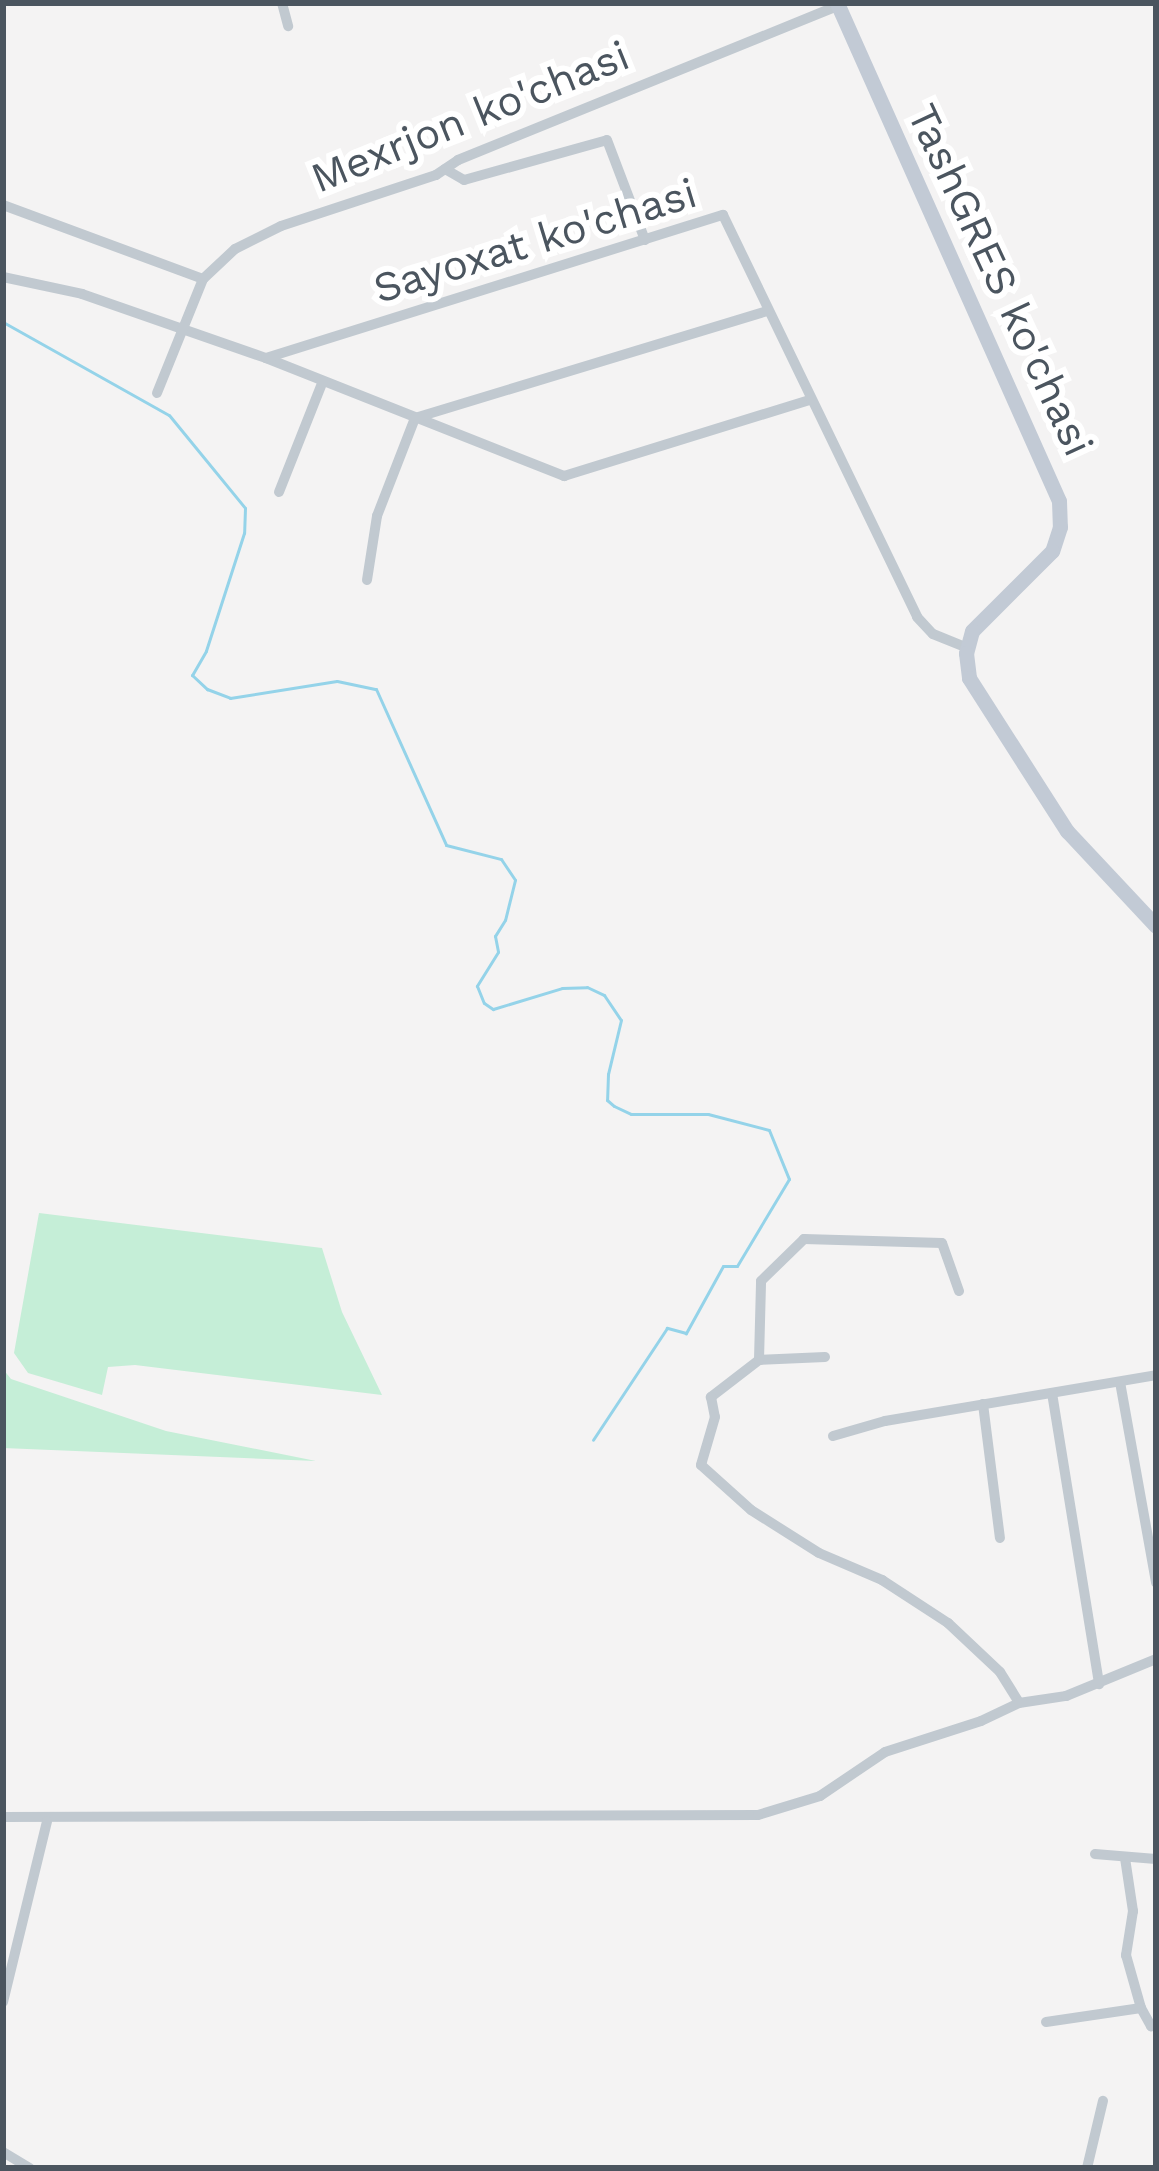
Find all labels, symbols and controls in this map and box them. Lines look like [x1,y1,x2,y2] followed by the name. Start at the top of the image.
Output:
[304,30,636,204] street label: Mexrjon ko'chasi
[896,96,1104,464] street label: TashGRES ko'chasi
[368,168,702,314] street label: Sayoxat ko'chasi

